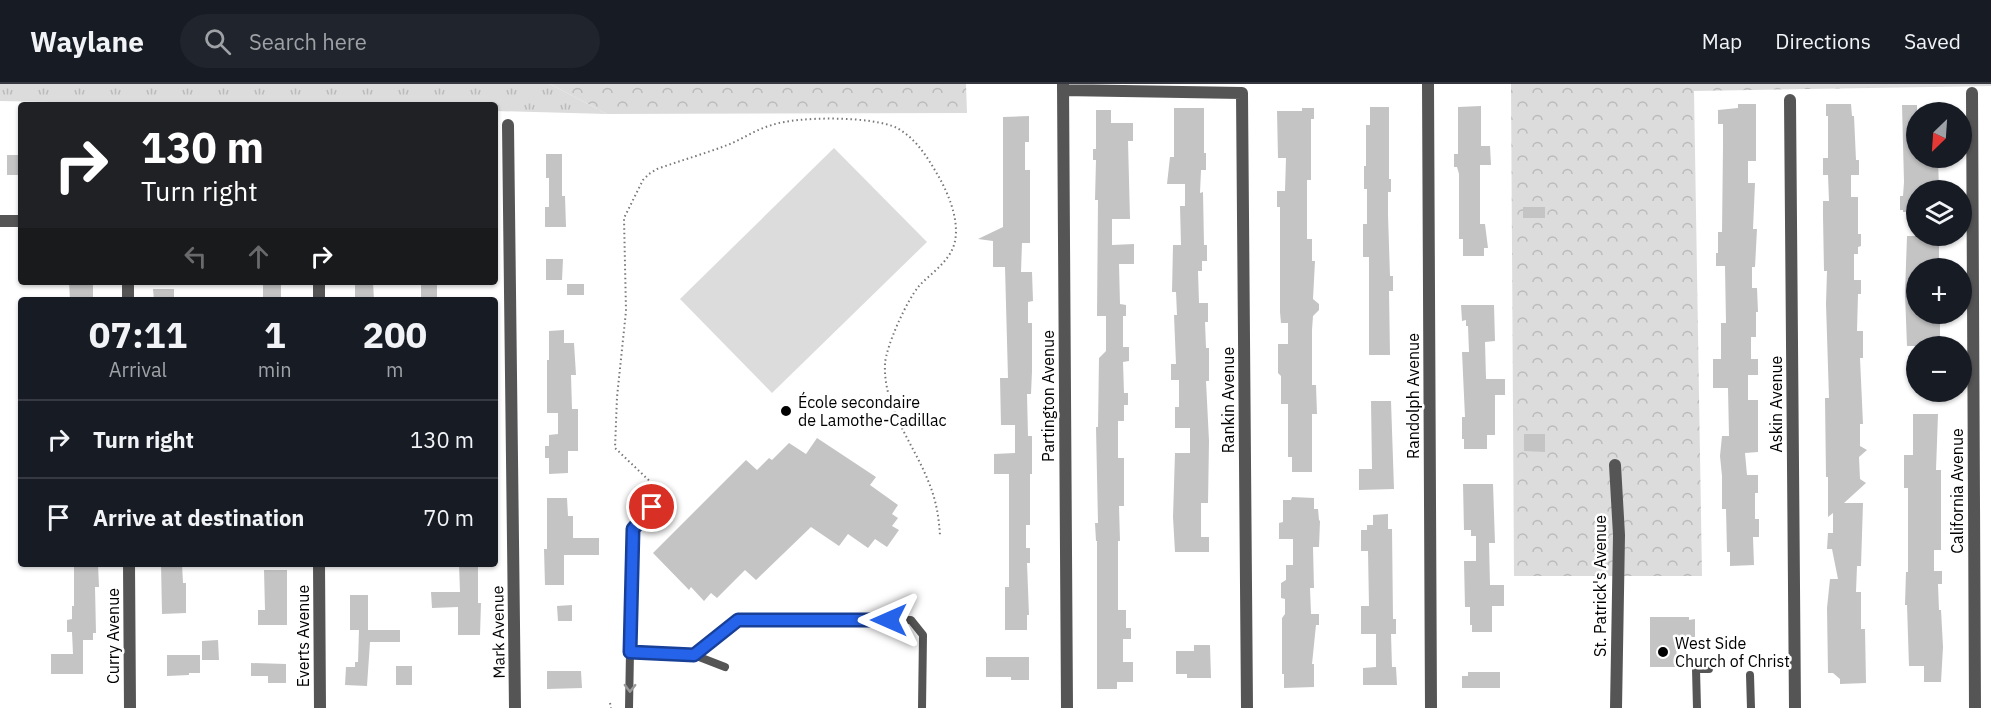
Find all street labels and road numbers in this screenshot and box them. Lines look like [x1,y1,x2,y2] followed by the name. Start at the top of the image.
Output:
[1038,330,1058,462] street label: Partington Avenue
[1403,333,1423,459] street label: Randolph Avenue
[1218,347,1238,453] street label: Rankin Avenue
[1766,355,1786,452] street label: Askin Avenue
[1947,428,1967,554] street label: California Avenue
[1590,515,1610,657] street label: St. Patrick's Avenue
[293,585,313,687] street label: Everts Avenue
[487,585,509,679] street label: Mark Avenue
[103,588,123,684] street label: Curry Avenue

